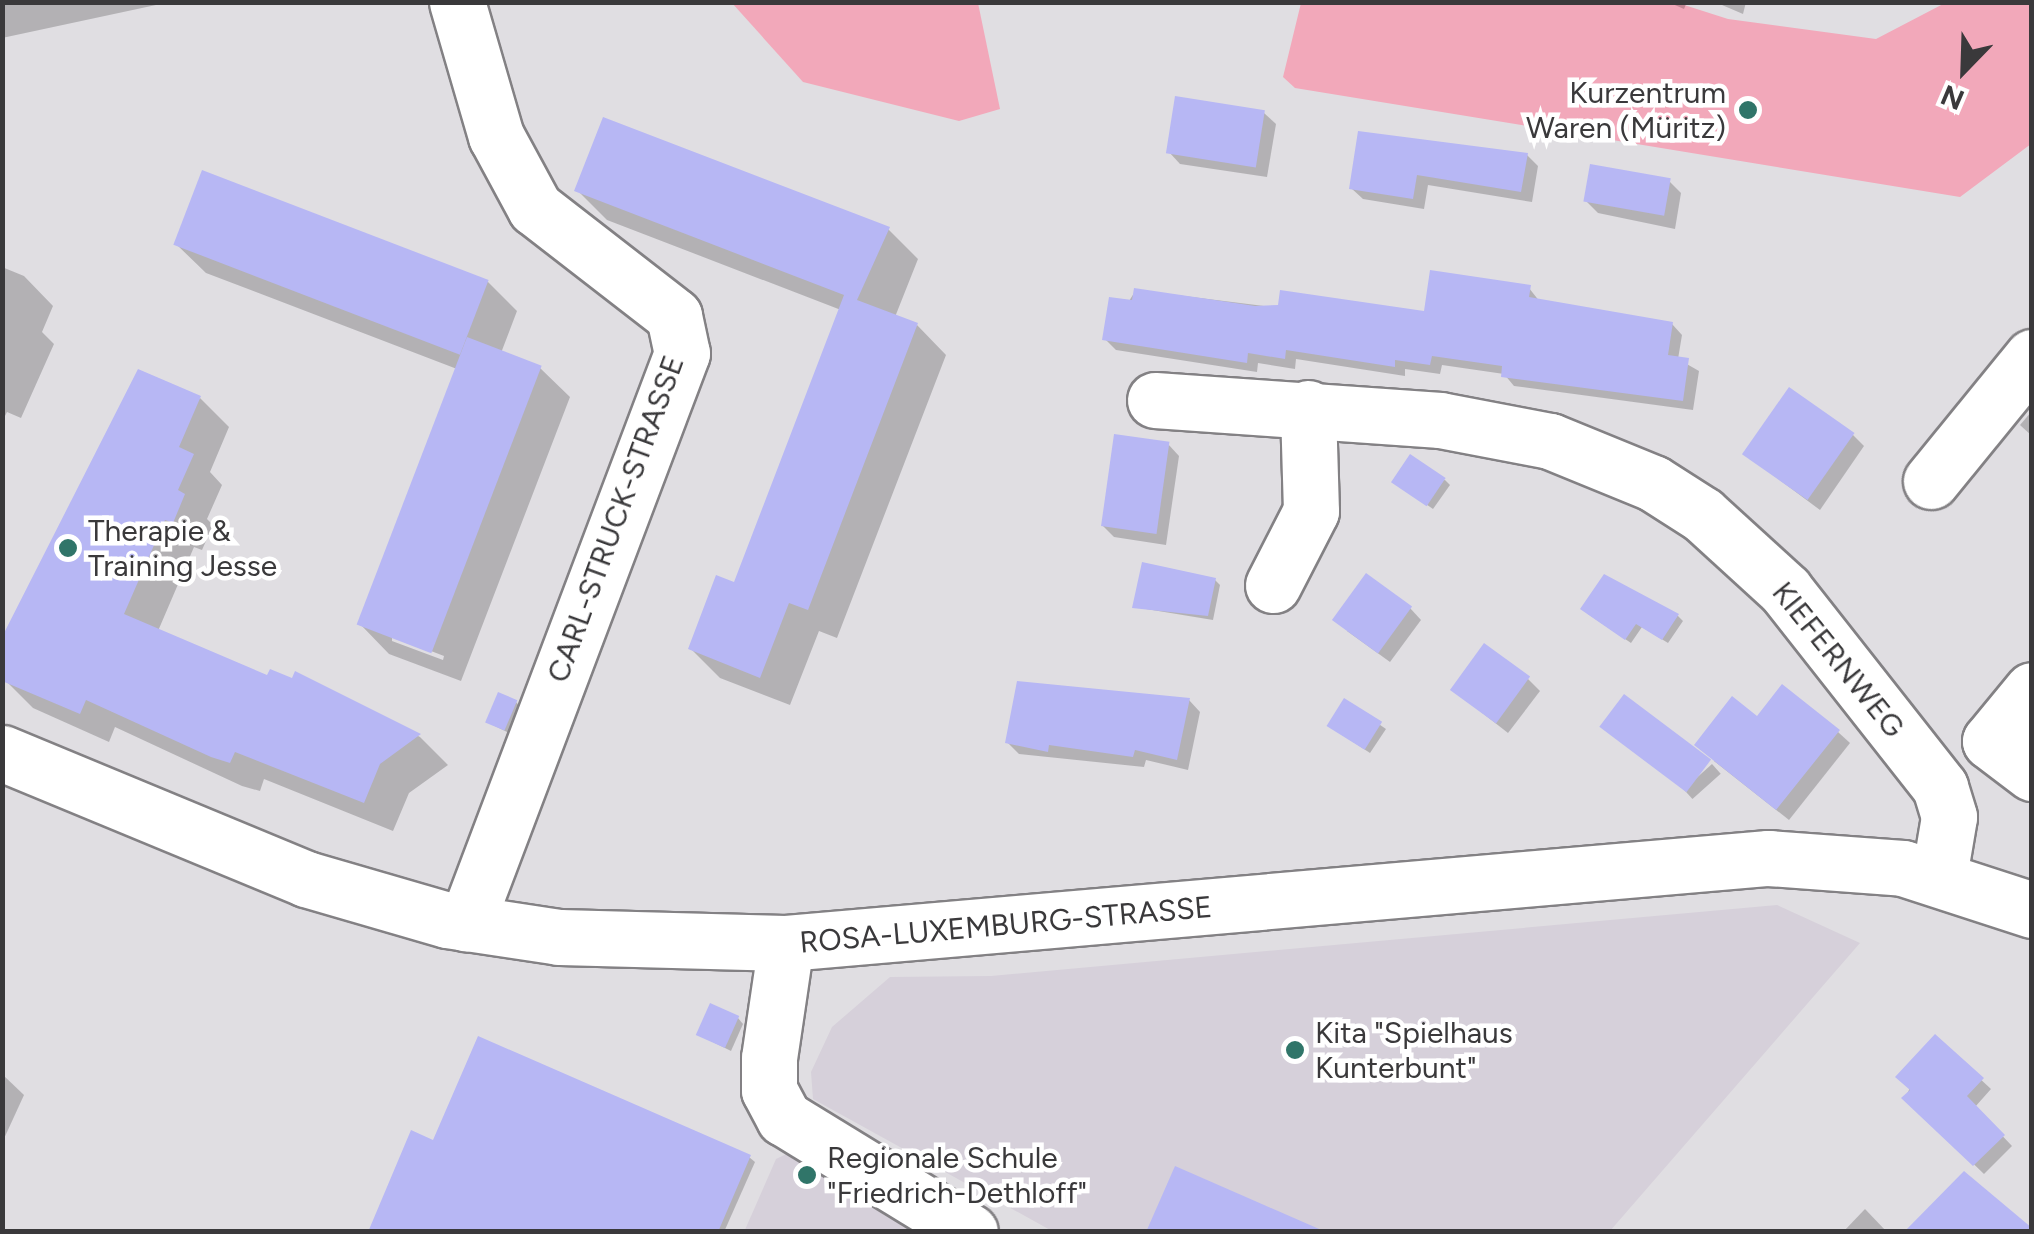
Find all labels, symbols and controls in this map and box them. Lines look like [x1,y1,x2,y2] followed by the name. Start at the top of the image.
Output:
[1914,20,2014,120] north arrow
[1526,75,1726,146] place label: Kurzentrum Waren (Müritz)
[1936,78,1969,117] text: N
[1735,97,1761,123] marker: Kurzentrum Waren (Müritz)
[540,351,692,687] street label: CARL-STRUCK-STRASSE
[88,513,277,584] place label: Therapie & Training Jesse
[57,537,79,559] marker: Therapie & Training Jesse
[1764,575,1912,745] street label: KIEFERNWEG
[798,889,1214,961] street label: ROSA-LUXEMBURG-STRASSE
[1315,1015,1513,1086] place label: Kita "Spielhaus Kunterbunt"
[1284,1039,1306,1061] marker: Kita "Spielhaus Kunterbunt"
[827,1140,1087,1210] place label: Regionale Schule "Friedrich-Dethloff"
[796,1164,818,1186] marker: Regionale Schule "Friedrich-Dethloff"

